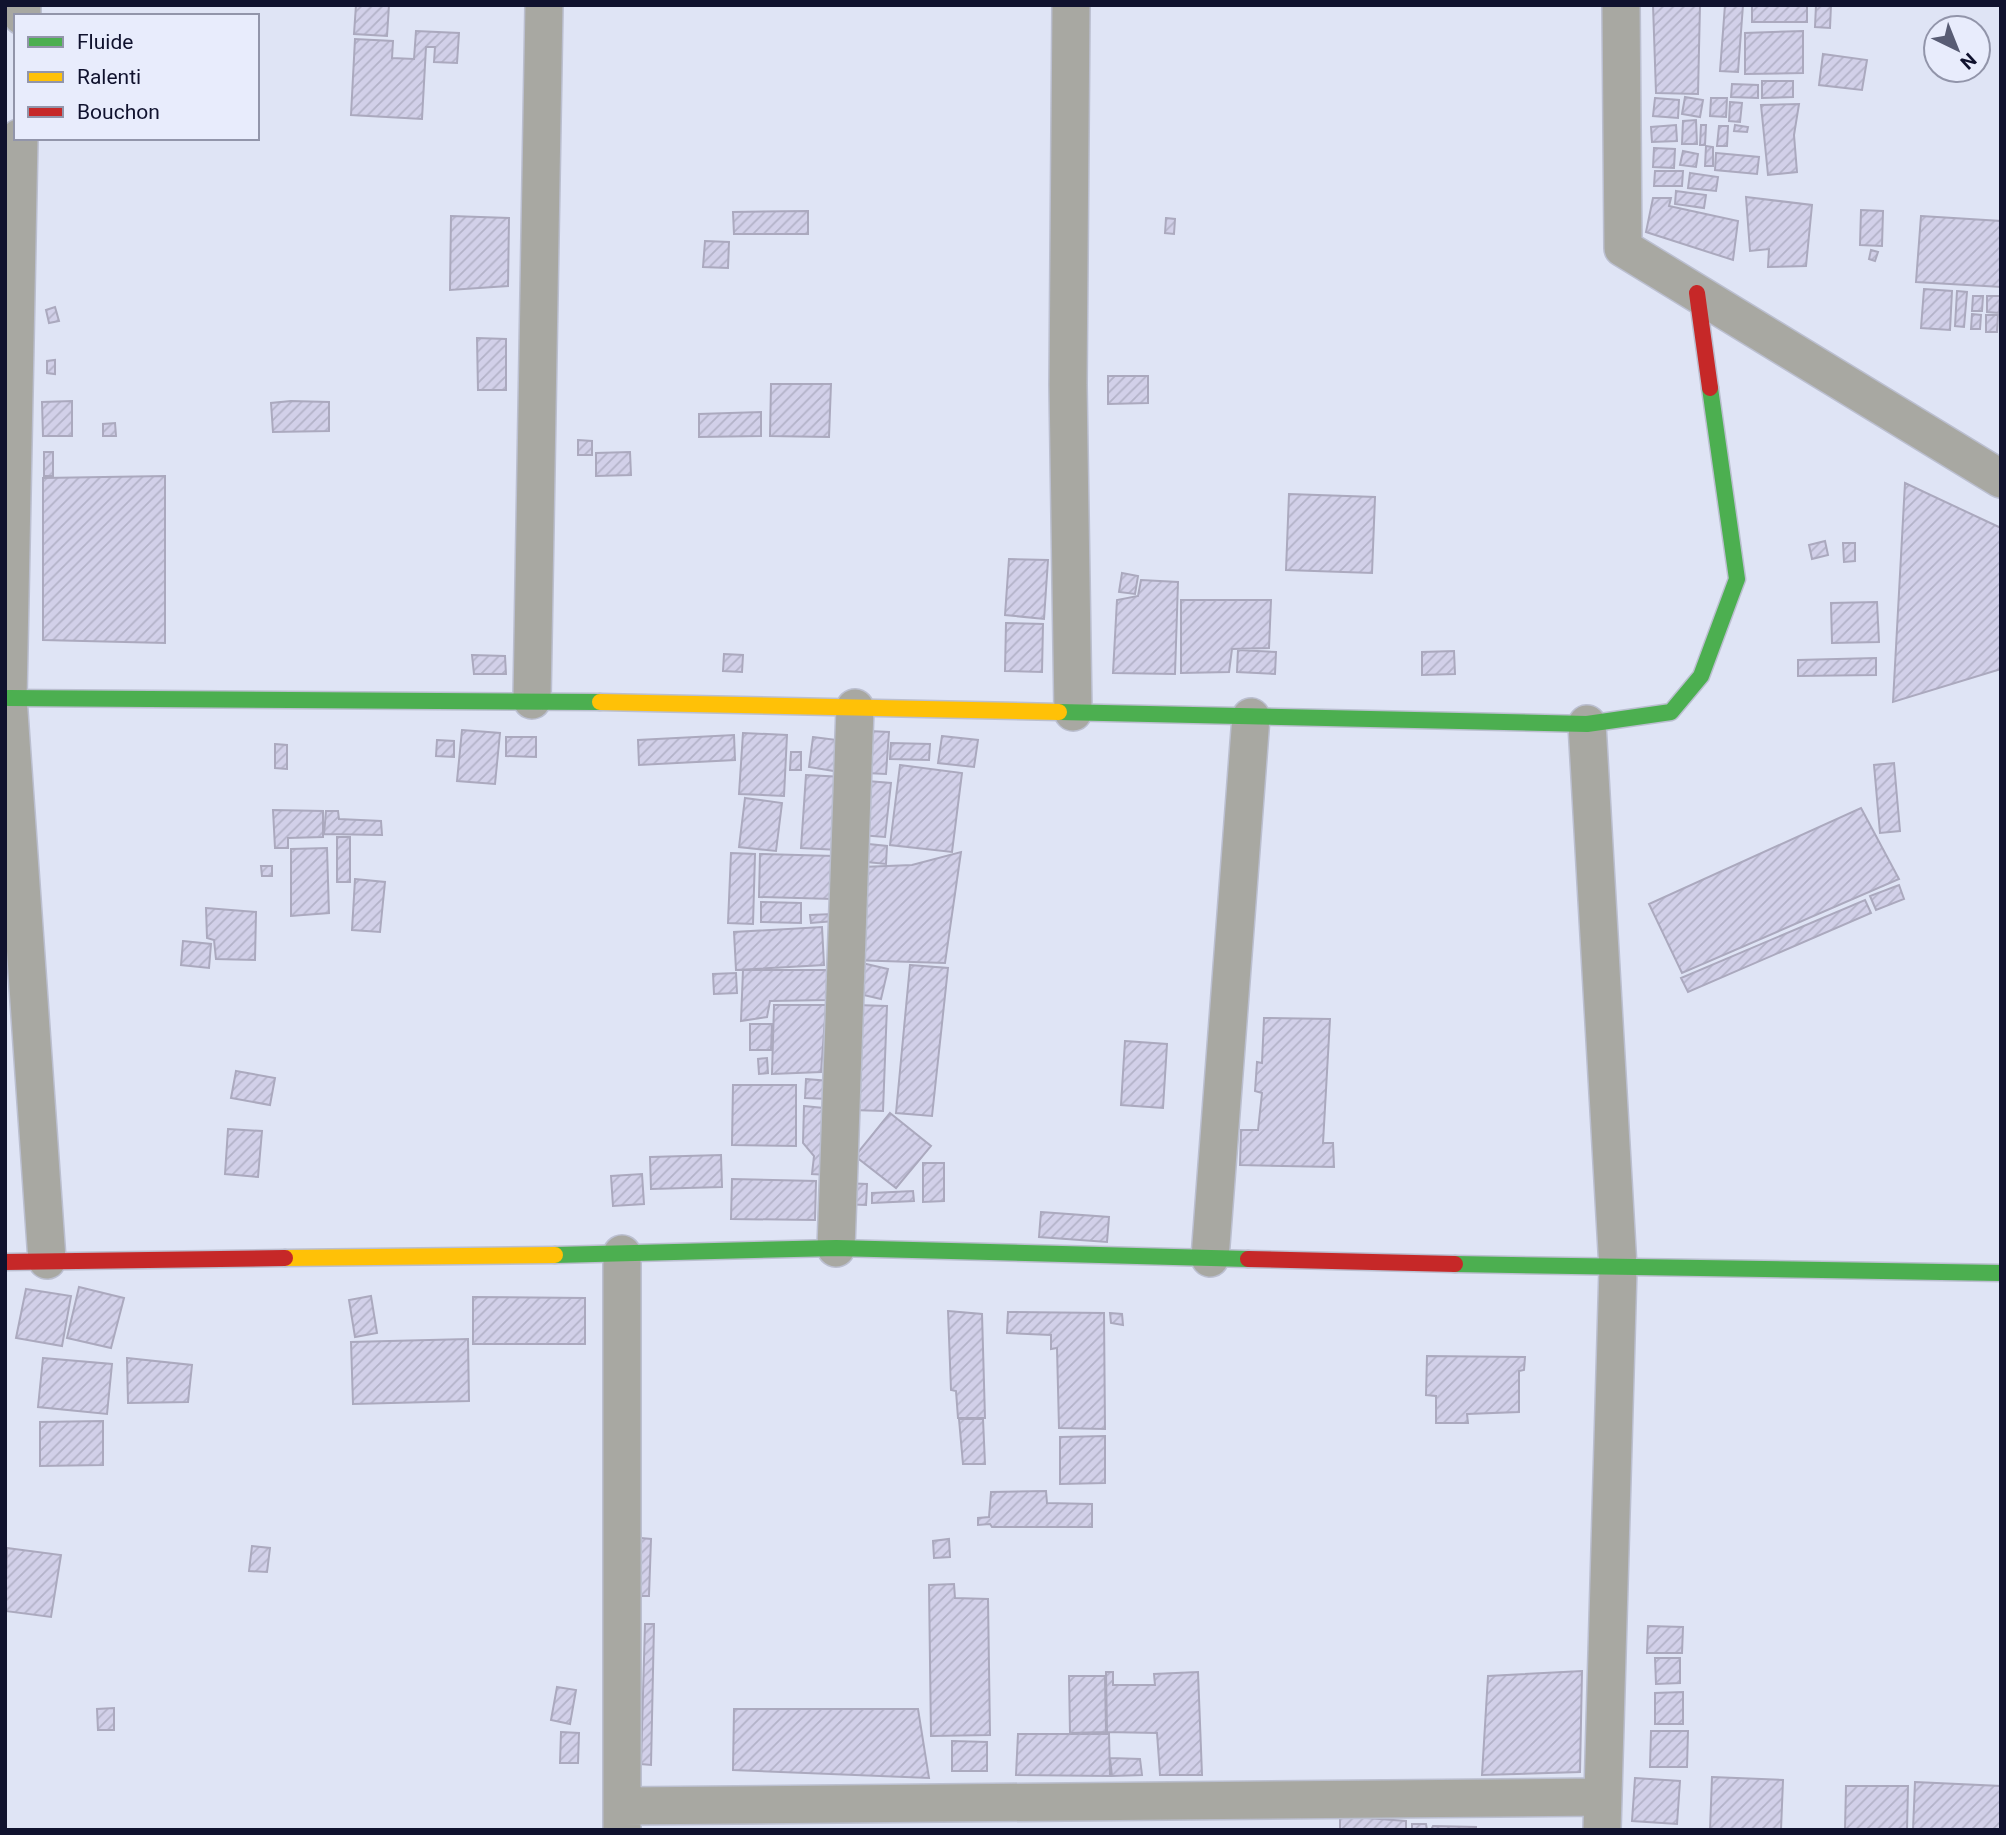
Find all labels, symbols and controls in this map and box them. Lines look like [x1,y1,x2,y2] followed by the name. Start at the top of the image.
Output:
[14,14,259,140] legend
[1922,14,1992,84] north arrow
[77,30,133,54] text: Fluide
[1956,48,1981,74] text: N
[77,65,141,89] text: Ralenti
[77,100,160,124] text: Bouchon

